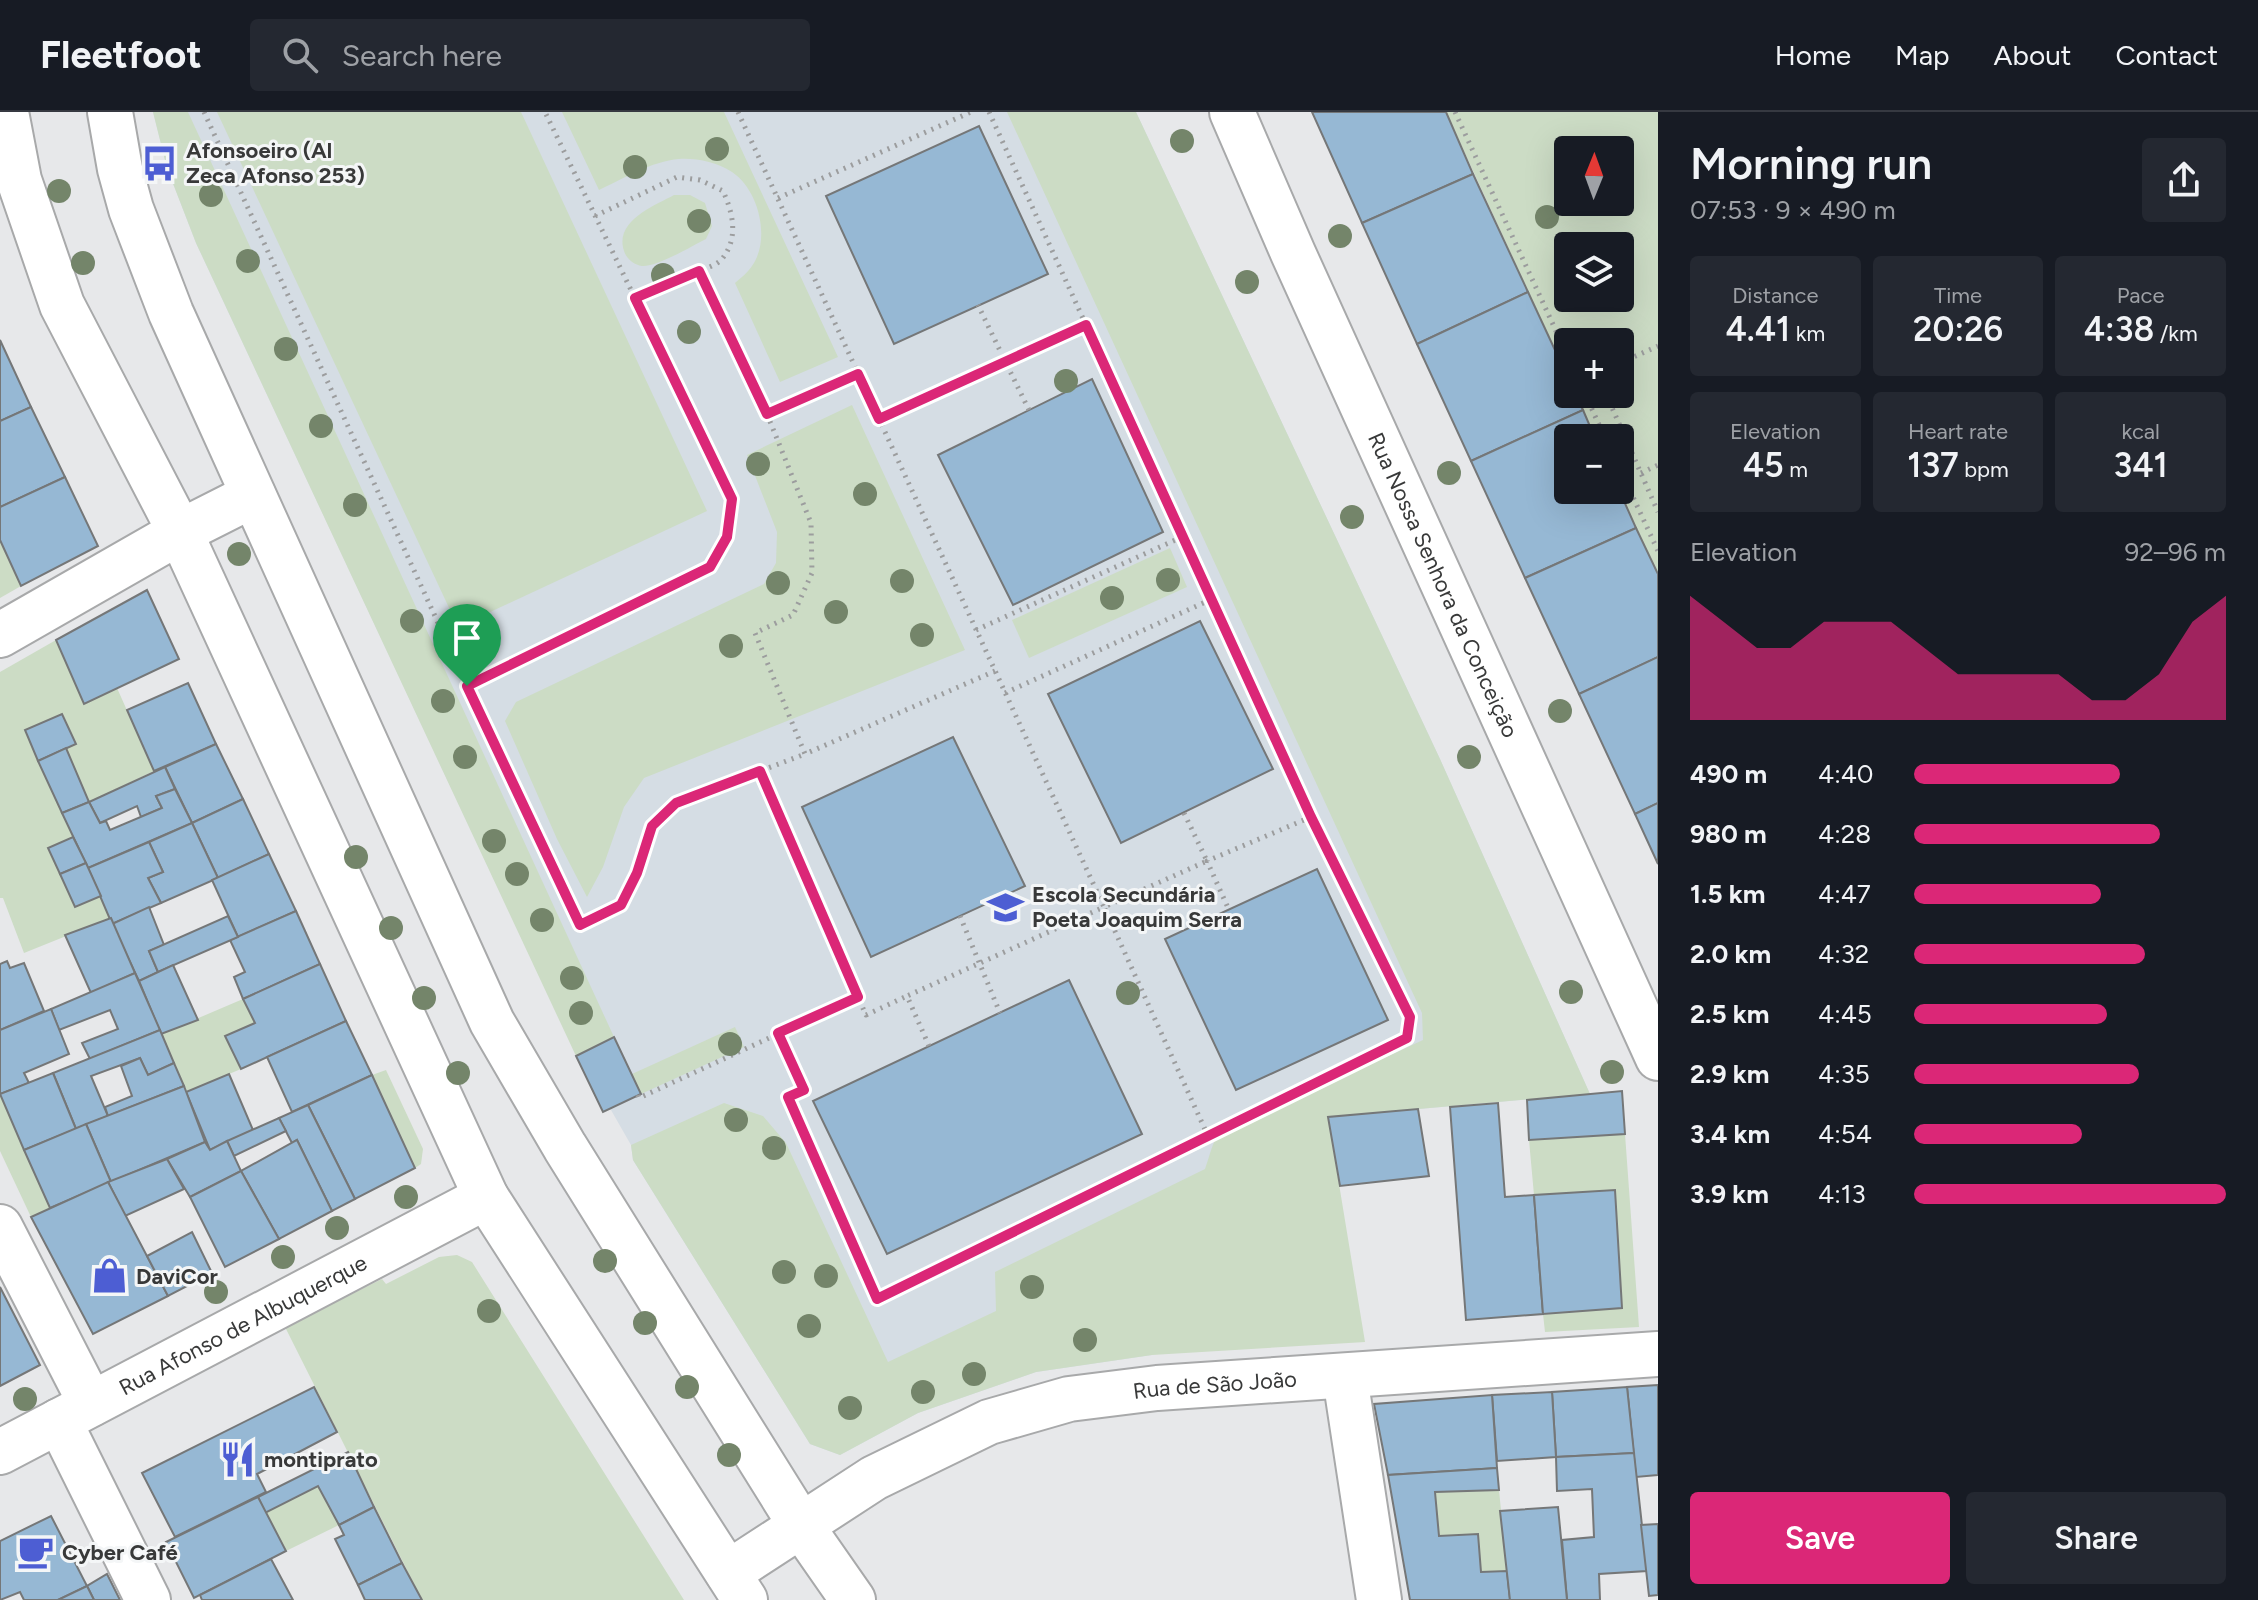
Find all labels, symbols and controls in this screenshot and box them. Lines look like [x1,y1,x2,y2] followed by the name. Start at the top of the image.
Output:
[250,19,810,91] search box
[40,32,202,78] text: Fleetfoot
[278,33,322,77] icon: search
[342,37,502,74] text: Search here
[1775,38,1851,72] text: Home
[1895,38,1950,72] text: Map
[1994,38,2071,72] text: About
[2115,38,2218,72] text: Contact
[1554,136,1634,216] north arrow
[1554,136,1634,504] map controls
[186,137,365,189] place label: Afonsoeiro (Al Zeca Afonso 253)
[1690,137,1932,190] text: Morning run
[2142,138,2226,222] button: share
[141,144,179,182] bus stop icon: Afonsoeiro (Al Zeca Afonso 253)
[1690,194,1896,226] text: 07:53 · 9 × 490 m
[1554,232,1634,312] button: layers
[1732,282,1818,309] text: Distance
[1934,282,1982,309] text: Time
[2117,282,2164,309] text: Pace
[1725,309,1790,350] text: 4.41
[1913,309,2003,350] text: 20:26
[2084,309,2154,350] text: 4:38
[1790,320,1825,347] text: km
[2154,320,2198,347] text: /km
[1554,328,1634,408] button: +
[1730,418,1821,445] text: Elevation
[1908,418,2008,445] text: Heart rate
[2121,418,2160,445] text: kcal
[1554,424,1634,504] button: −
[1363,428,1524,742] street label: Rua Nossa Senhora da Conceição
[1743,445,1784,486] text: 45
[1907,445,1959,486] text: 137
[2113,445,2168,486] text: 341
[1784,456,1808,483] text: m
[1959,456,2009,483] text: bpm
[1690,536,1797,568] text: Elevation
[2124,536,2226,568] text: 92–96 m
[433,604,501,686] pin
[445,616,489,660] icon: arrive
[1690,758,1767,790] text: 490 m
[1818,758,1874,790] text: 4:40
[1690,818,1767,850] text: 980 m
[1818,818,1871,850] text: 4:28
[1690,878,1765,910] text: 1.5 km
[1818,878,1871,910] text: 4:47
[1032,881,1242,933] place label: Escola Secundária Poeta Joaquim Serra
[987,888,1025,926] school or university icon: Escola Secundária Poeta Joaquim Serra
[1690,938,1771,970] text: 2.0 km
[1818,938,1869,970] text: 4:32
[1690,998,1769,1030] text: 2.5 km
[1818,998,1872,1030] text: 4:45
[1690,1058,1769,1090] text: 2.9 km
[1818,1058,1870,1090] text: 4:35
[1690,1118,1770,1150] text: 3.4 km
[1818,1118,1872,1150] text: 4:54
[1690,1178,1769,1210] text: 3.9 km
[1818,1178,1866,1210] text: 4:13
[114,1249,371,1401] street label: Rua Afonso de Albuquerque
[91,1257,129,1295] shop icon: DaviCor
[136,1263,219,1290] place label: DaviCor
[1131,1365,1298,1404] street label: Rua de São João
[219,1440,257,1478] restaurant icon: montiprato
[264,1446,378,1473] place label: montiprato
[1690,1492,1950,1584] button: Save
[1966,1492,2226,1584] button: Share
[17,1533,55,1571] cafe icon: Cyber Café
[62,1539,178,1566] place label: Cyber Café

